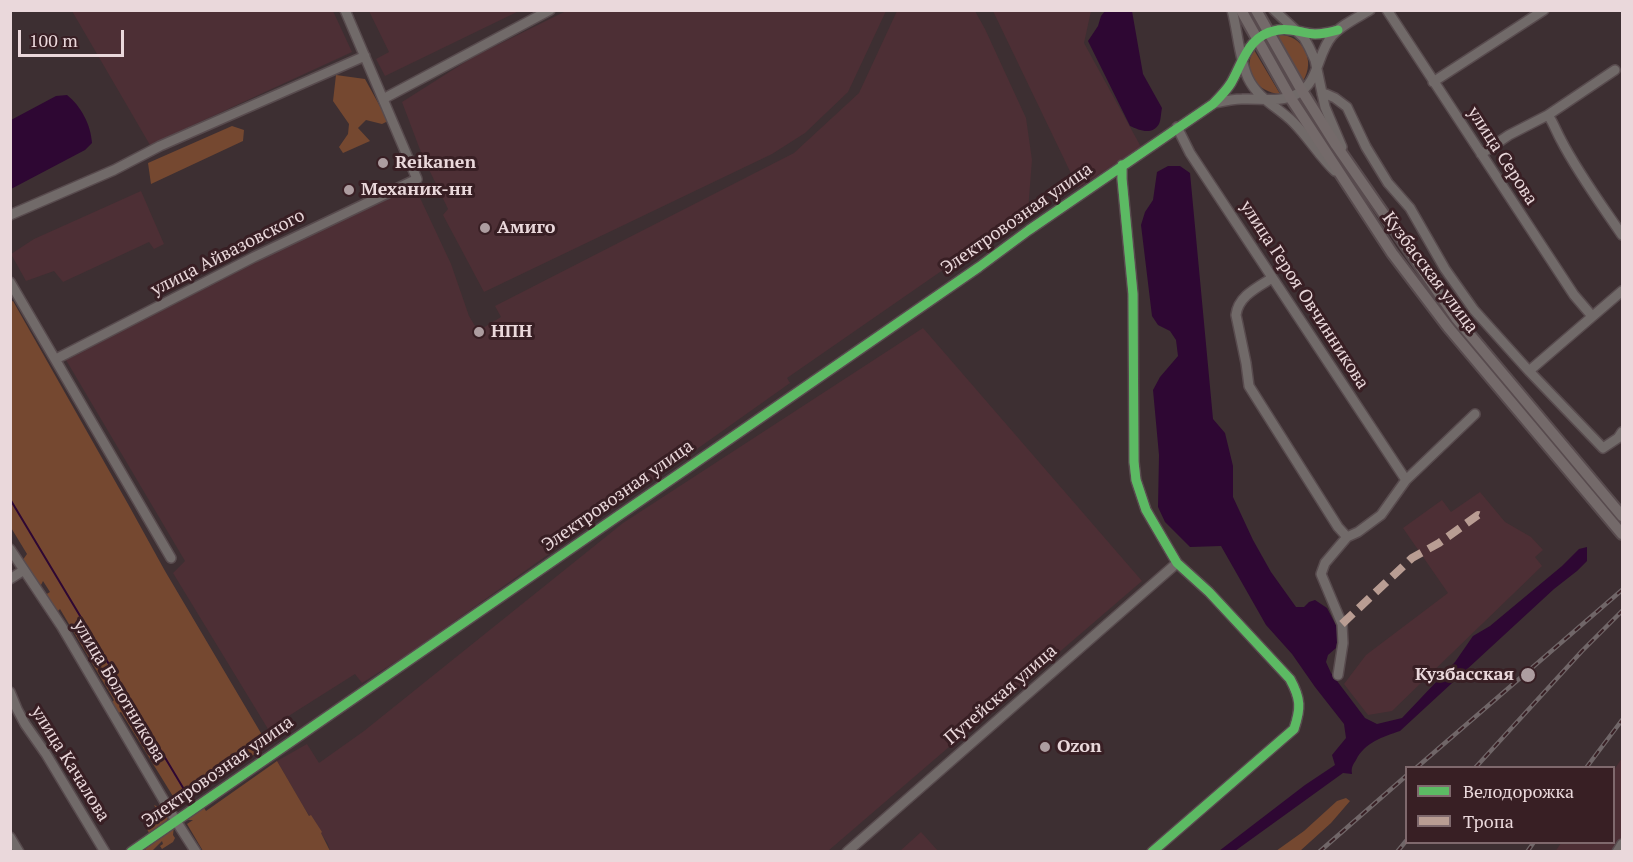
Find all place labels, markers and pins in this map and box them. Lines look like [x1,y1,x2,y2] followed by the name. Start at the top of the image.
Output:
[395,152,476,174] place label: Reikanen
[376,156,390,170] marker: Reikanen
[361,179,473,201] place label: Механик-нн
[342,183,356,197] marker: Механик-нн
[497,217,556,239] place label: Амиго
[478,221,492,235] marker: Амиго
[491,321,532,343] place label: НПН
[472,325,486,339] marker: НПН
[1415,664,1514,686] place label: Кузбасская
[1519,666,1537,684] marker: Кузбасская
[1057,736,1102,758] place label: Ozon
[1038,740,1052,754] marker: Ozon

